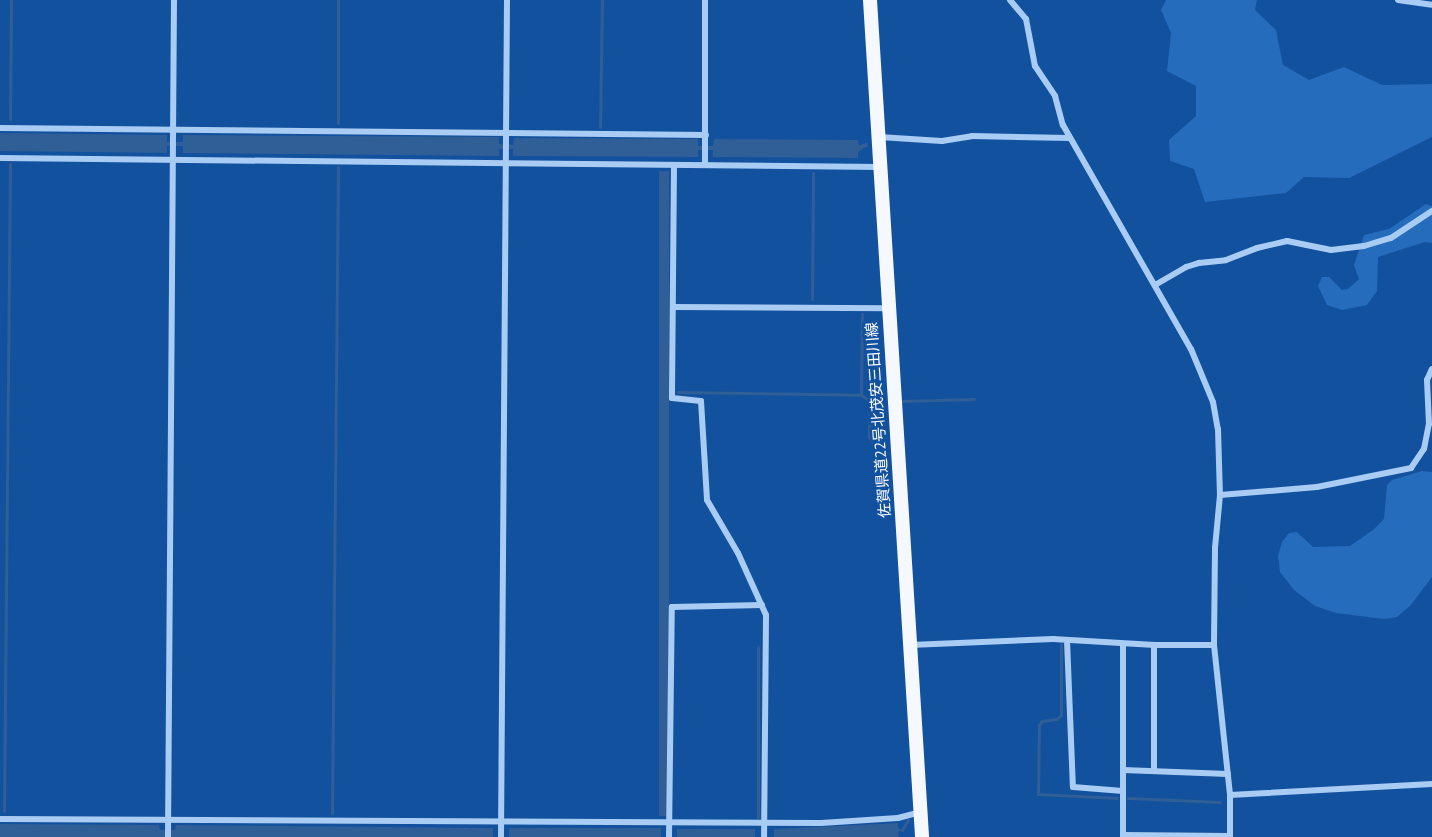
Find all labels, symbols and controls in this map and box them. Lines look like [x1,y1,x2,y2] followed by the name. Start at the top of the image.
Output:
[862,321,894,519] street label: 佐賀県道22号北茂安三田川線

